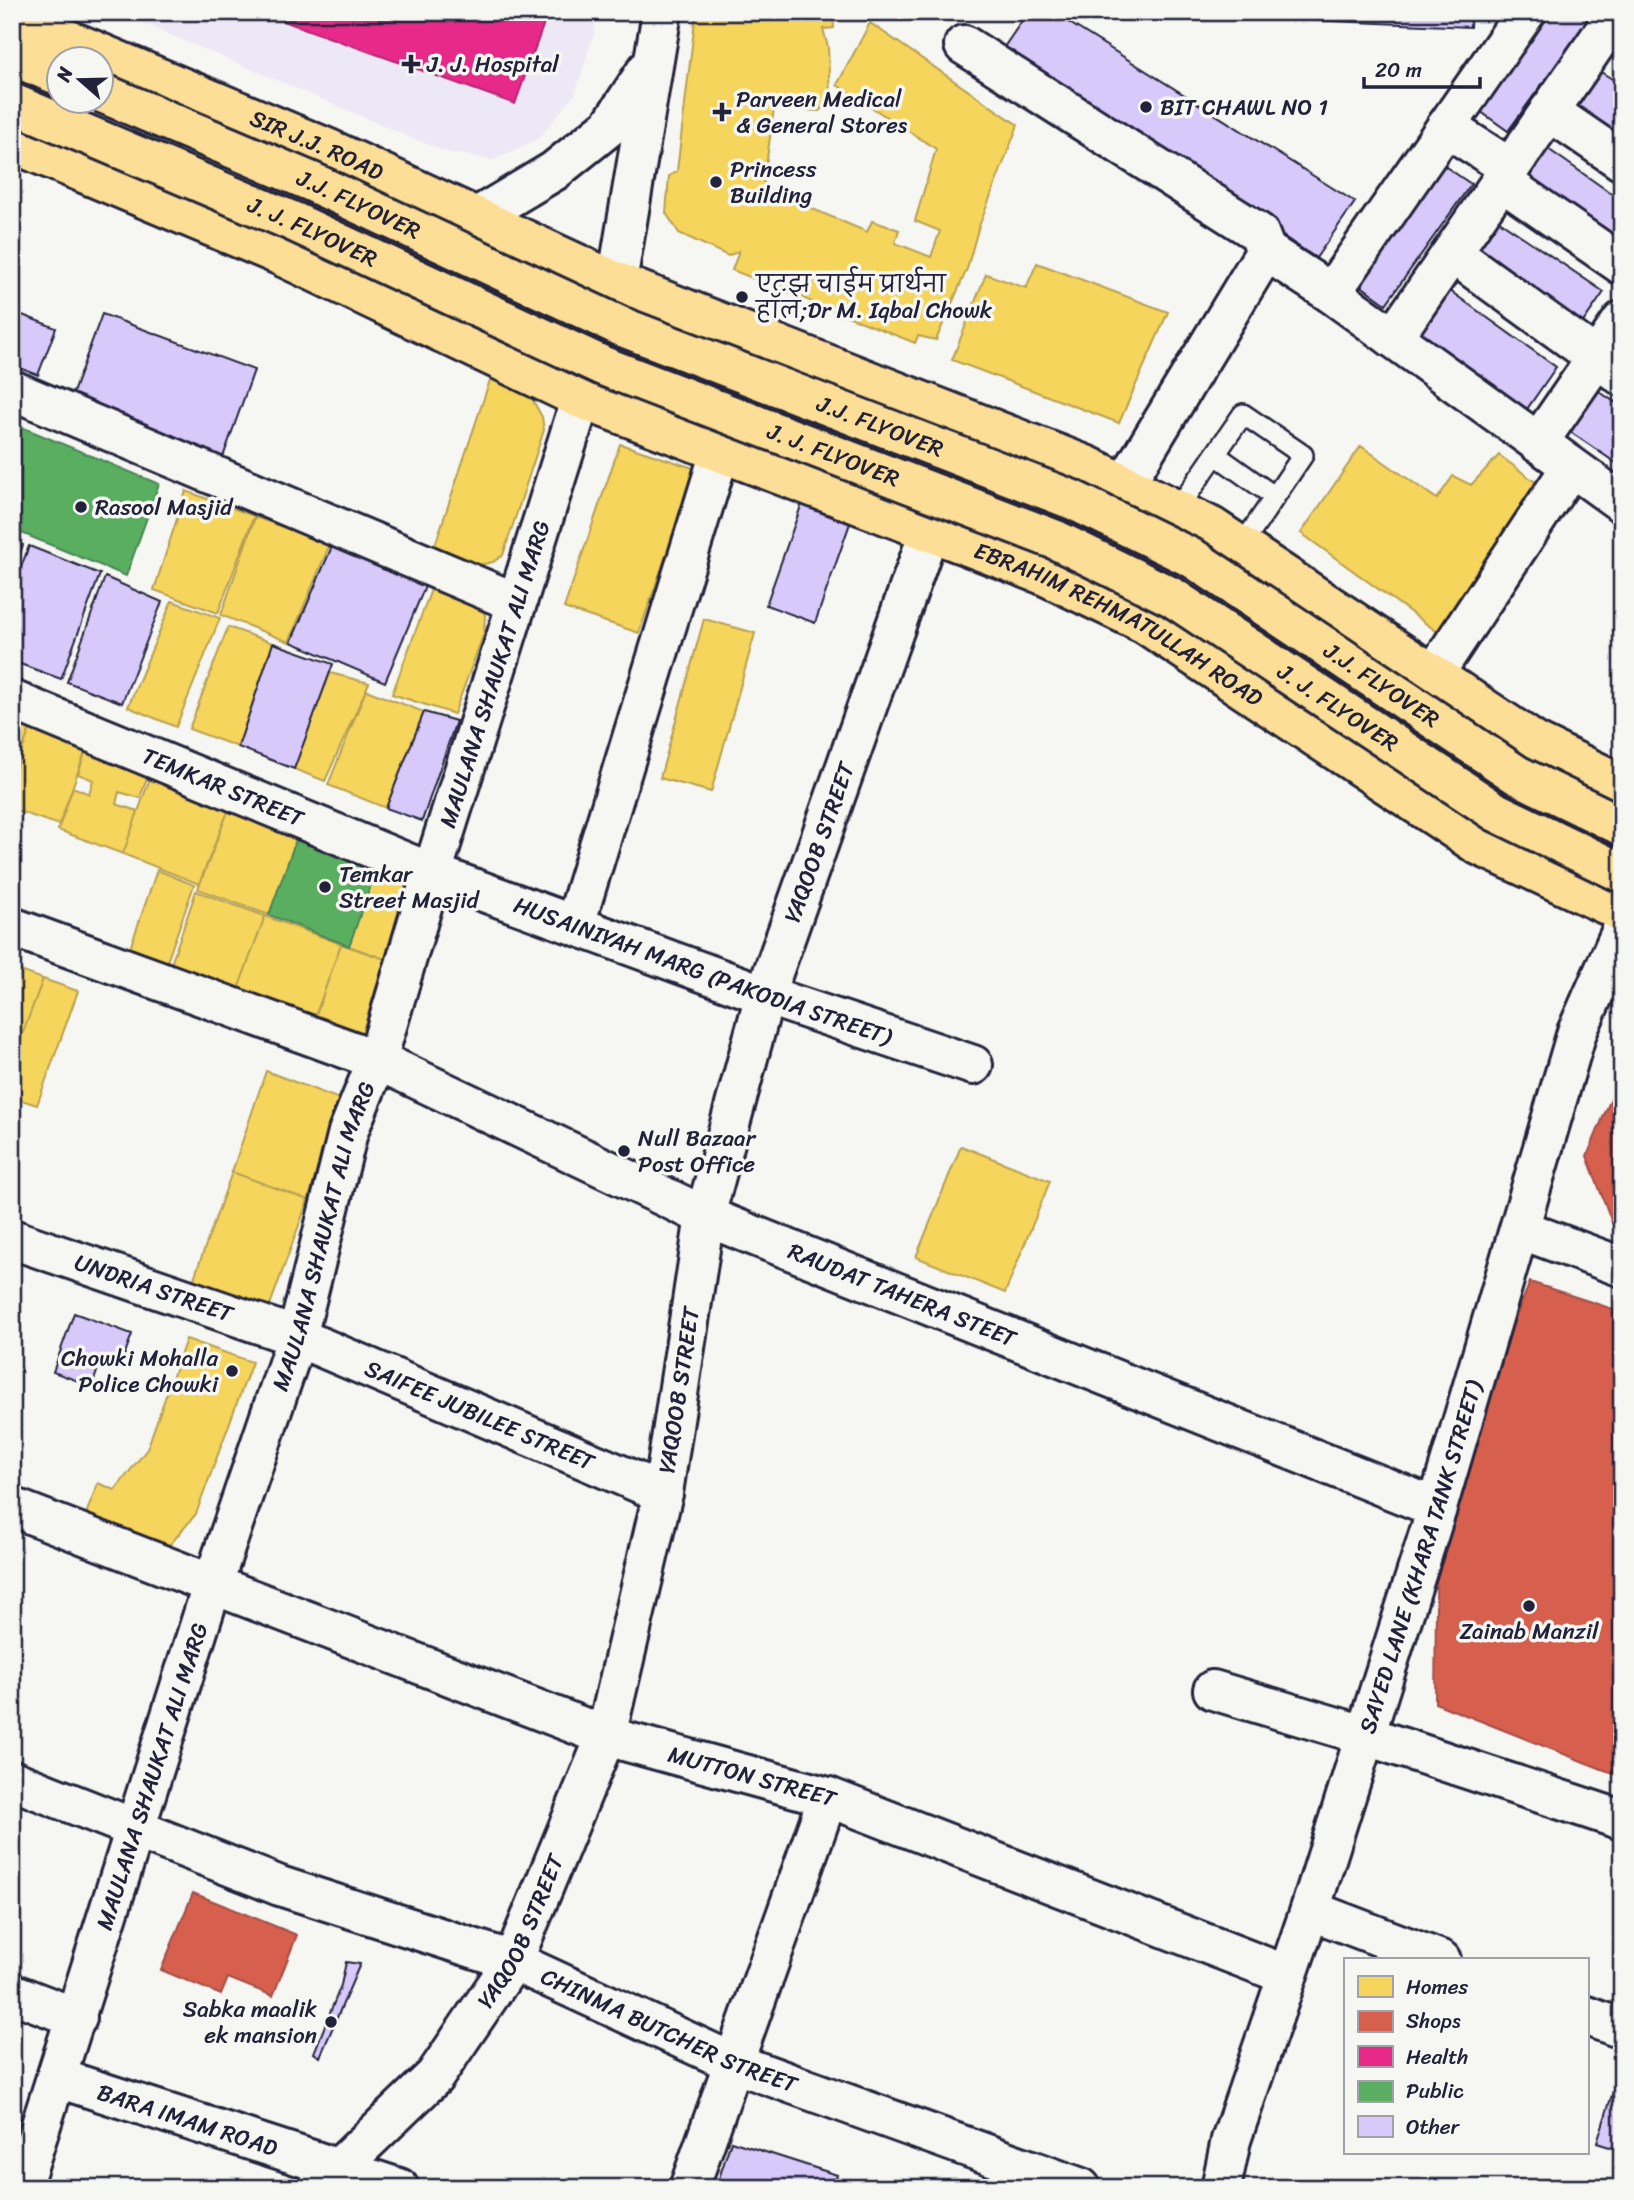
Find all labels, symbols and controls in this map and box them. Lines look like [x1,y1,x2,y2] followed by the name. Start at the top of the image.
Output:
[426,44,559,85] place label: J. J. Hospital
[46,46,116,116] north arrow
[1364,46,1480,90] scale bar
[1375,51,1422,89] text: 20 m
[401,54,421,74] marker: J. J. Hospital
[46,62,83,87] text: N
[736,79,908,146] place label: Parveen Medical & General Stores
[1160,87,1328,128] place label: BIT CHAWL NO 1
[244,97,391,192] street label: SIR J.J. ROAD
[1138,99,1154,115] marker: BIT CHAWL NO 1
[714,104,730,120] marker: Parveen Medical & General Stores
[730,149,817,216] place label: Princess Building
[290,157,428,251] street label: J.J. FLYOVER
[708,174,724,190] marker: Princess Building
[240,184,385,279] street label: J. J. FLYOVER
[754,264,993,331] place label: एटझ चाईम प्रार्थना हॉल;Dr M. Iqbal Chowk
[734,289,750,305] marker: एटझ चाईम प्रार्थना हॉल;Dr M. Iqbal Chowk
[810,383,950,469] street label: J.J. FLYOVER
[761,410,906,499] street label: J. J. FLYOVER
[95,487,234,528] place label: Rasool Masjid
[73,499,89,515] marker: Rasool Masjid
[427,515,562,833] street label: MAULANA SHAUKAT ALI MARG
[968,530,1272,718] street label: EBRAHIM REHMATULLAH ROAD
[1314,630,1448,739] street label: J.J. FLYOVER
[1268,651,1407,763] street label: J. J. FLYOVER
[136,735,312,839] street label: TEMKAR STREET
[772,755,867,929] street label: YAQOOB STREET
[339,854,481,921] place label: Temkar Street Masjid
[317,879,333,895] marker: Temkar Street Masjid
[508,884,899,1057] street label: HUSAINIYAH MARG (PAKODIA STREET)
[260,1075,387,1397] street label: MAULANA SHAUKAT ALI MARG
[638,1118,757,1185] place label: Null Bazaar Post Office
[616,1143,632,1159] marker: Null Bazaar Post Office
[782,1231,1024,1359] street label: RAUDAT TAHERA STEET
[69,1241,240,1334] street label: UNDRIA STREET
[646,1303,712,1476] street label: YAQOOB STREET
[61,1338,219,1405] place label: Chowki Mohalla Police Chowki
[358,1348,603,1483] street label: SAIFEE JUBILEE STREET
[224,1363,240,1379] marker: Chowki Mohalla Police Chowki
[1347,1374,1494,1739] street label: SAYED LANE (KHARA TANK STREET)
[1521,1598,1537,1614] marker: Zainab Manzil
[1459,1611,1599,1652] place label: Zainab Manzil
[84,1617,220,1935] street label: MAULANA SHAUKAT ALI MARG
[664,1734,844,1819] street label: MUTTON STREET
[466,1847,576,2017] street label: YAQOOB STREET
[534,1956,804,2105] street label: CHINMA BUTCHER STREET
[1344,1958,1588,2154] legend
[1406,1968,1468,2006] text: Homes
[183,1989,317,2056] place label: Sabka maalik ek mansion
[1406,2002,1461,2040] text: Shops
[323,2014,339,2030] marker: Sabka maalik ek mansion
[1406,2038,1468,2076] text: Health
[92,2071,283,2168] street label: BARA IMAM ROAD
[1406,2072,1464,2110] text: Public
[1406,2108,1461,2146] text: Other

